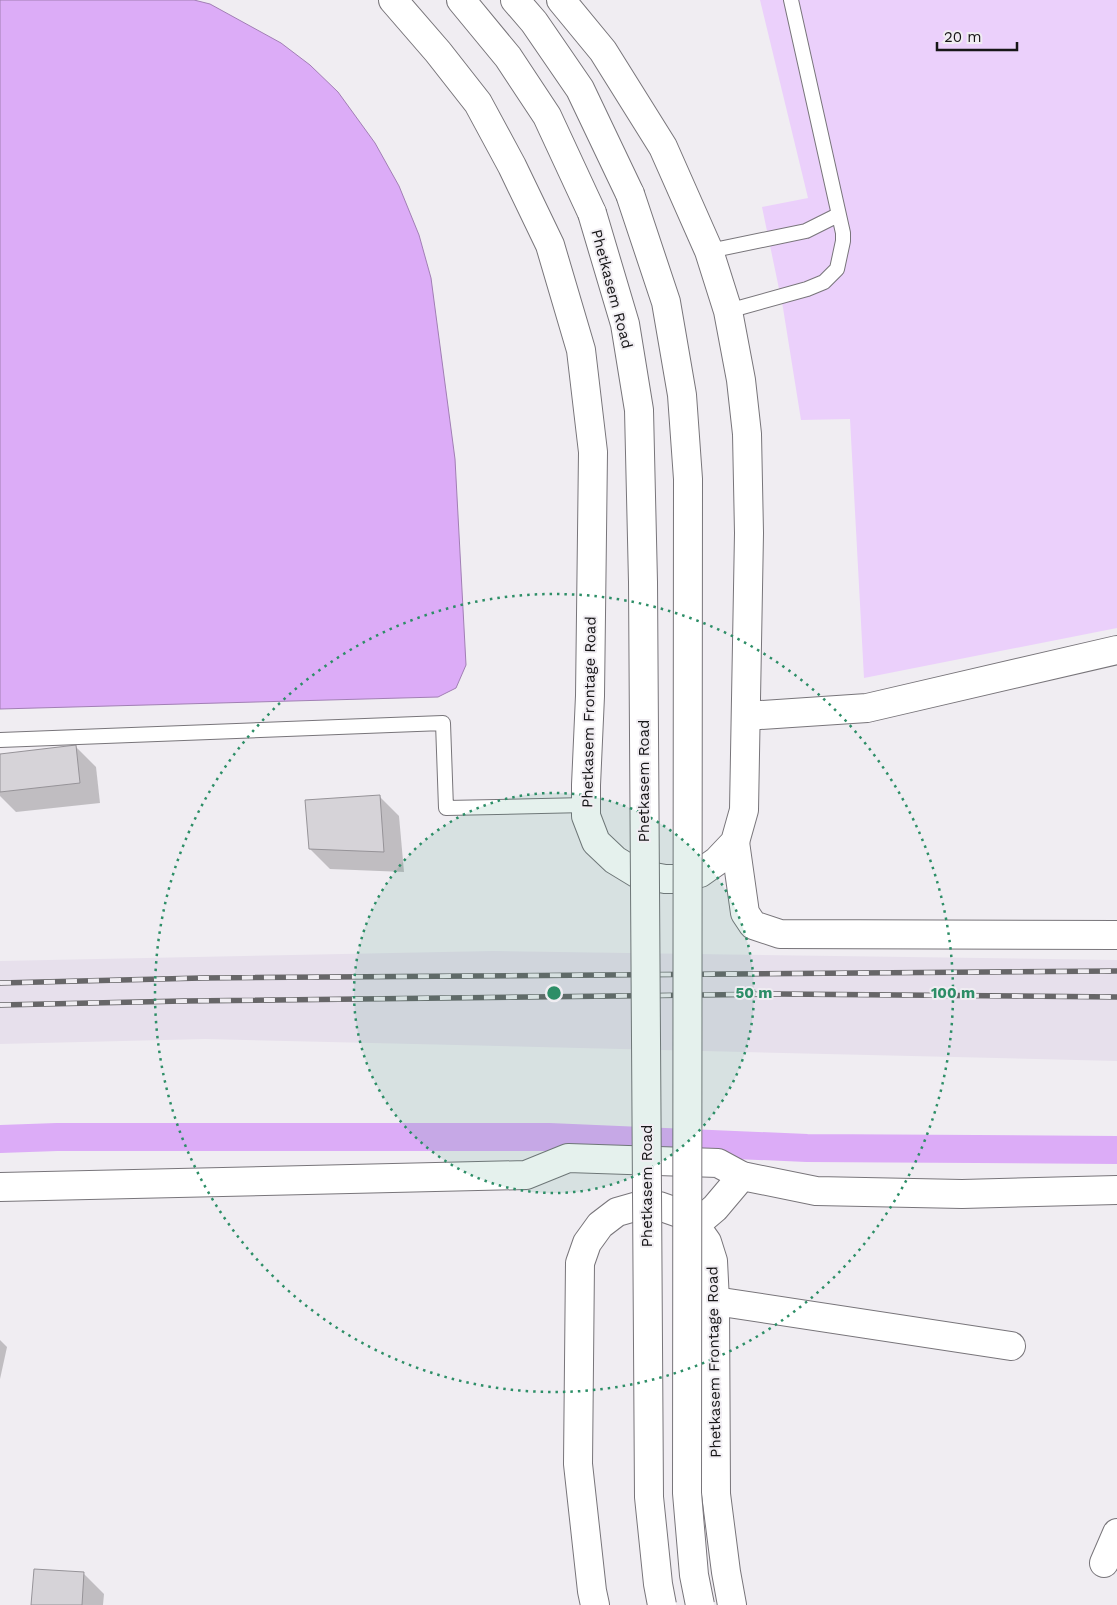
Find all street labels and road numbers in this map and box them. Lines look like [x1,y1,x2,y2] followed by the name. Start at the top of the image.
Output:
[587,227,637,351] street label: Phetkasem Road
[578,616,600,808] street label: Phetkasem Frontage Road
[635,720,653,842] street label: Phetkasem Road
[638,1125,656,1247] street label: Phetkasem Road
[703,1266,725,1458] street label: Phetkasem Frontage Road

